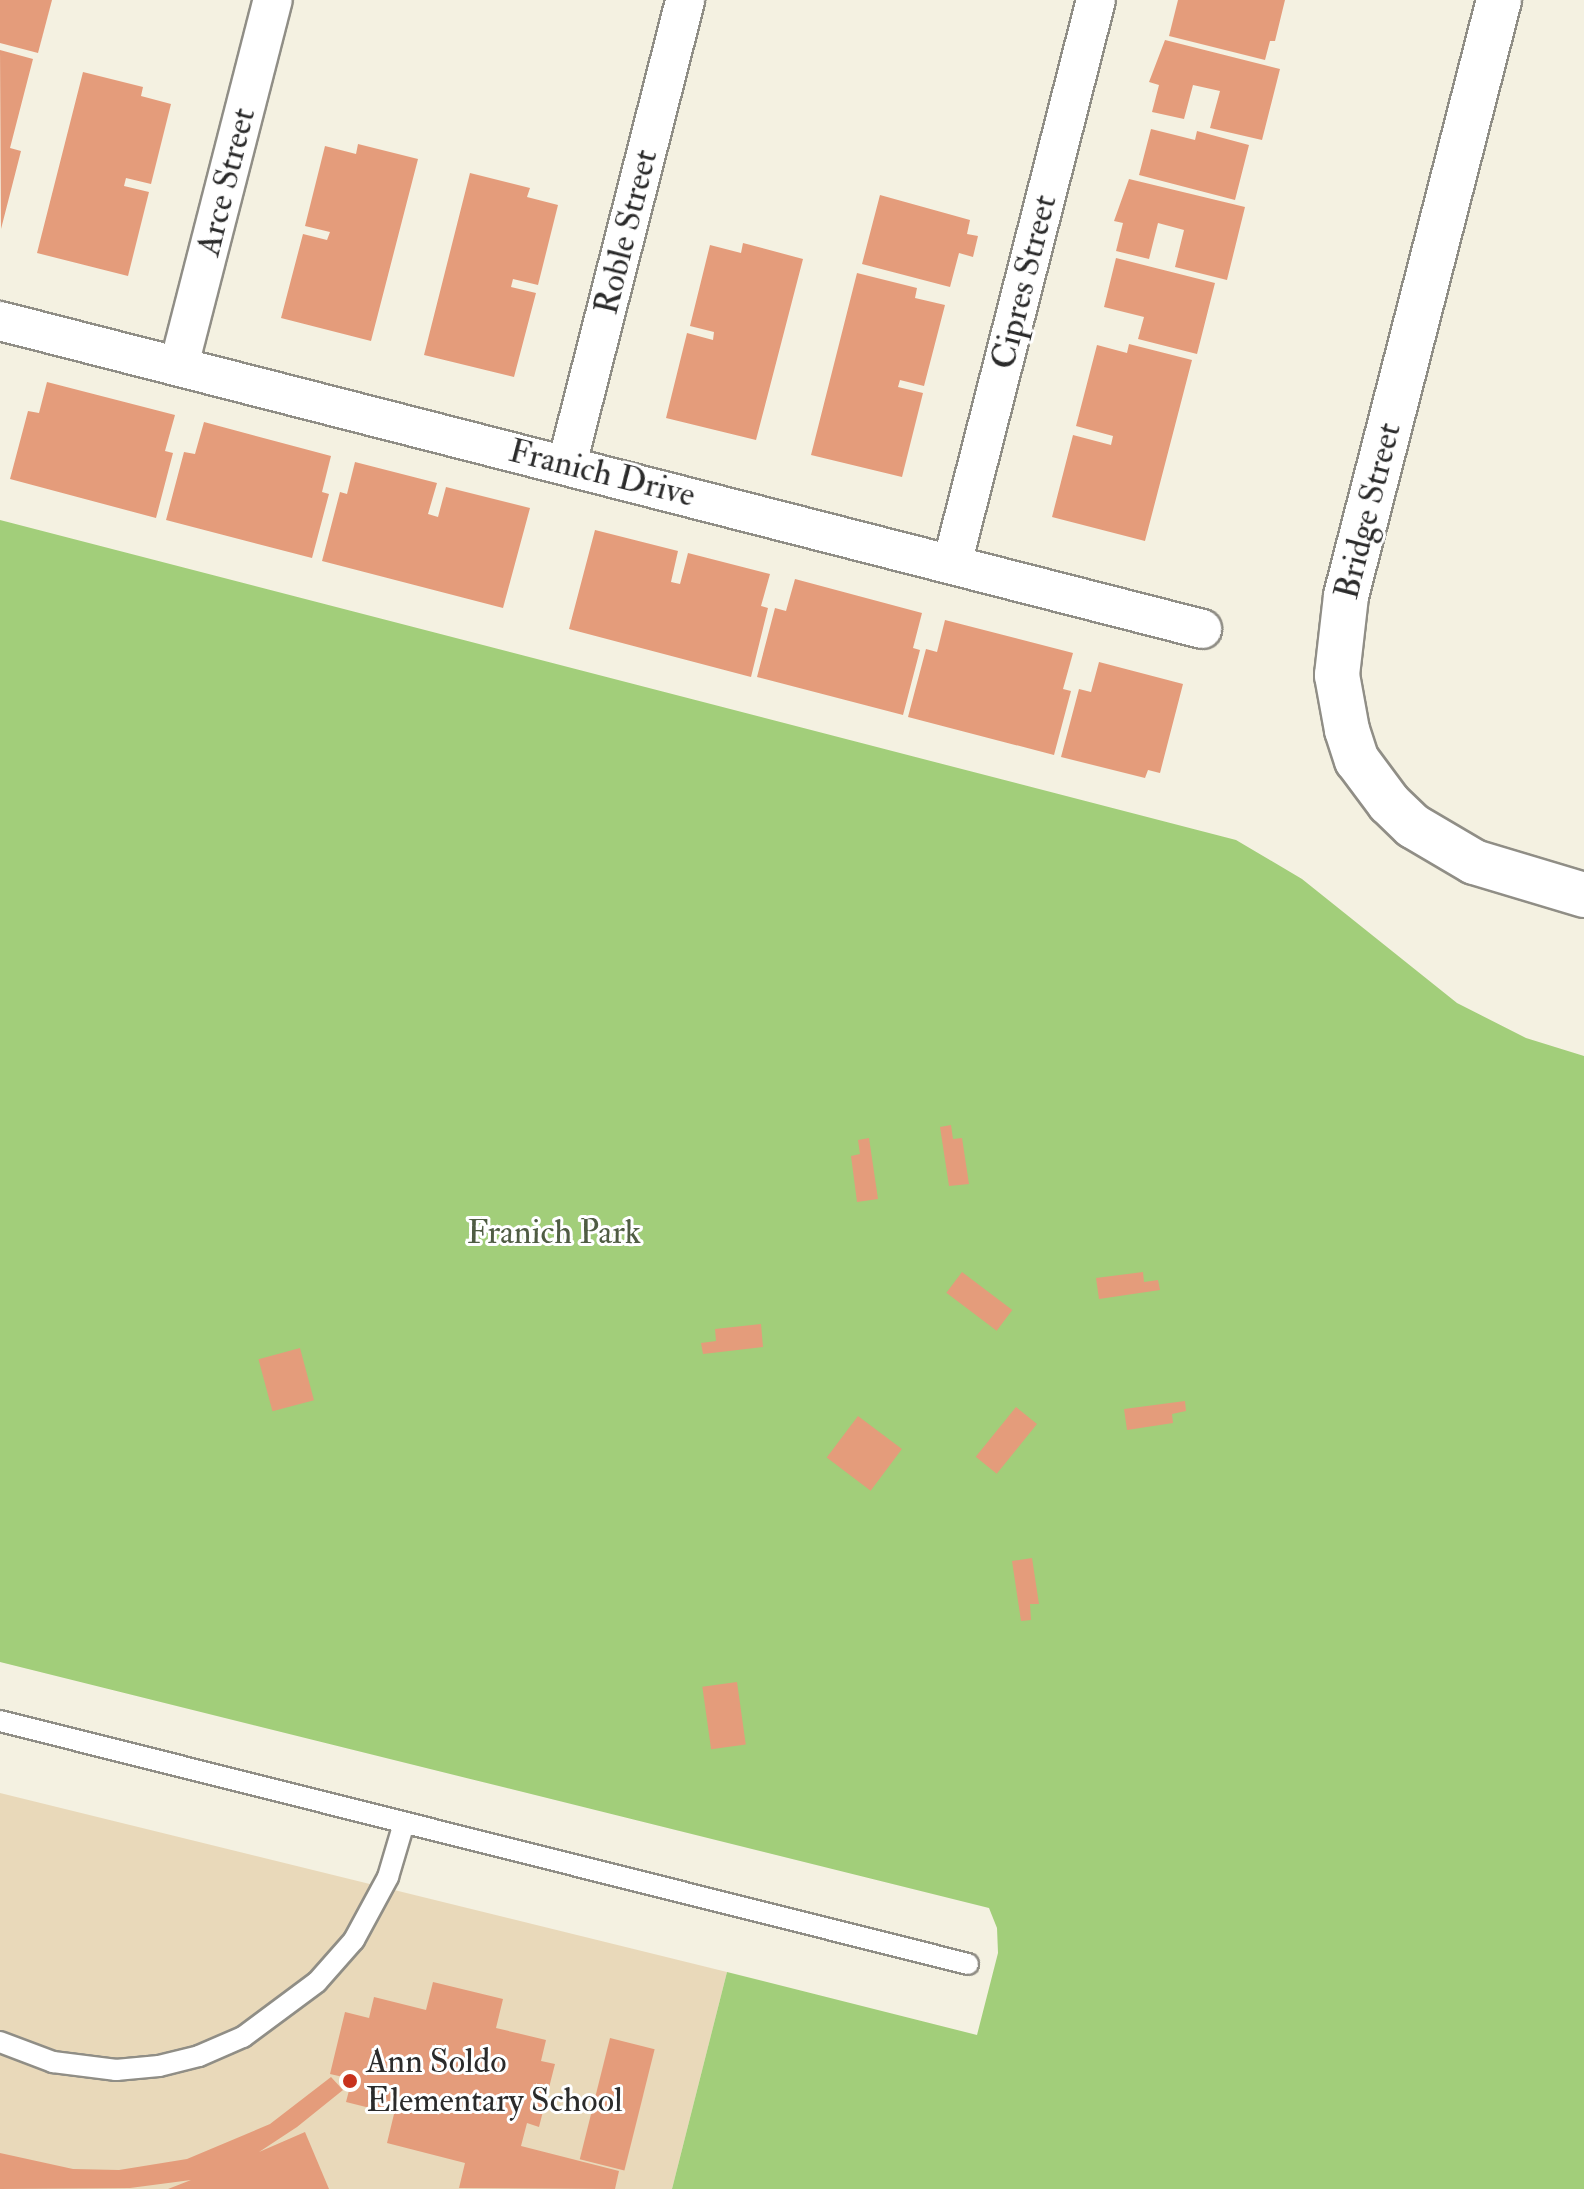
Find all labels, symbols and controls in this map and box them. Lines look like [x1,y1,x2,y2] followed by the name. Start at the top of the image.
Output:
[188,104,264,260] street label: Arce Street
[586,145,666,319] street label: Roble Street
[983,191,1065,373] street label: Cipres Street
[1326,419,1410,603] street label: Bridge Street
[505,430,699,516] street label: Franich Drive
[467,1213,641,1253] park label: Franich Park
[366,2041,623,2120] place label: Ann Soldo Elementary School
[341,2072,359,2090] marker: Ann Soldo Elementary School

